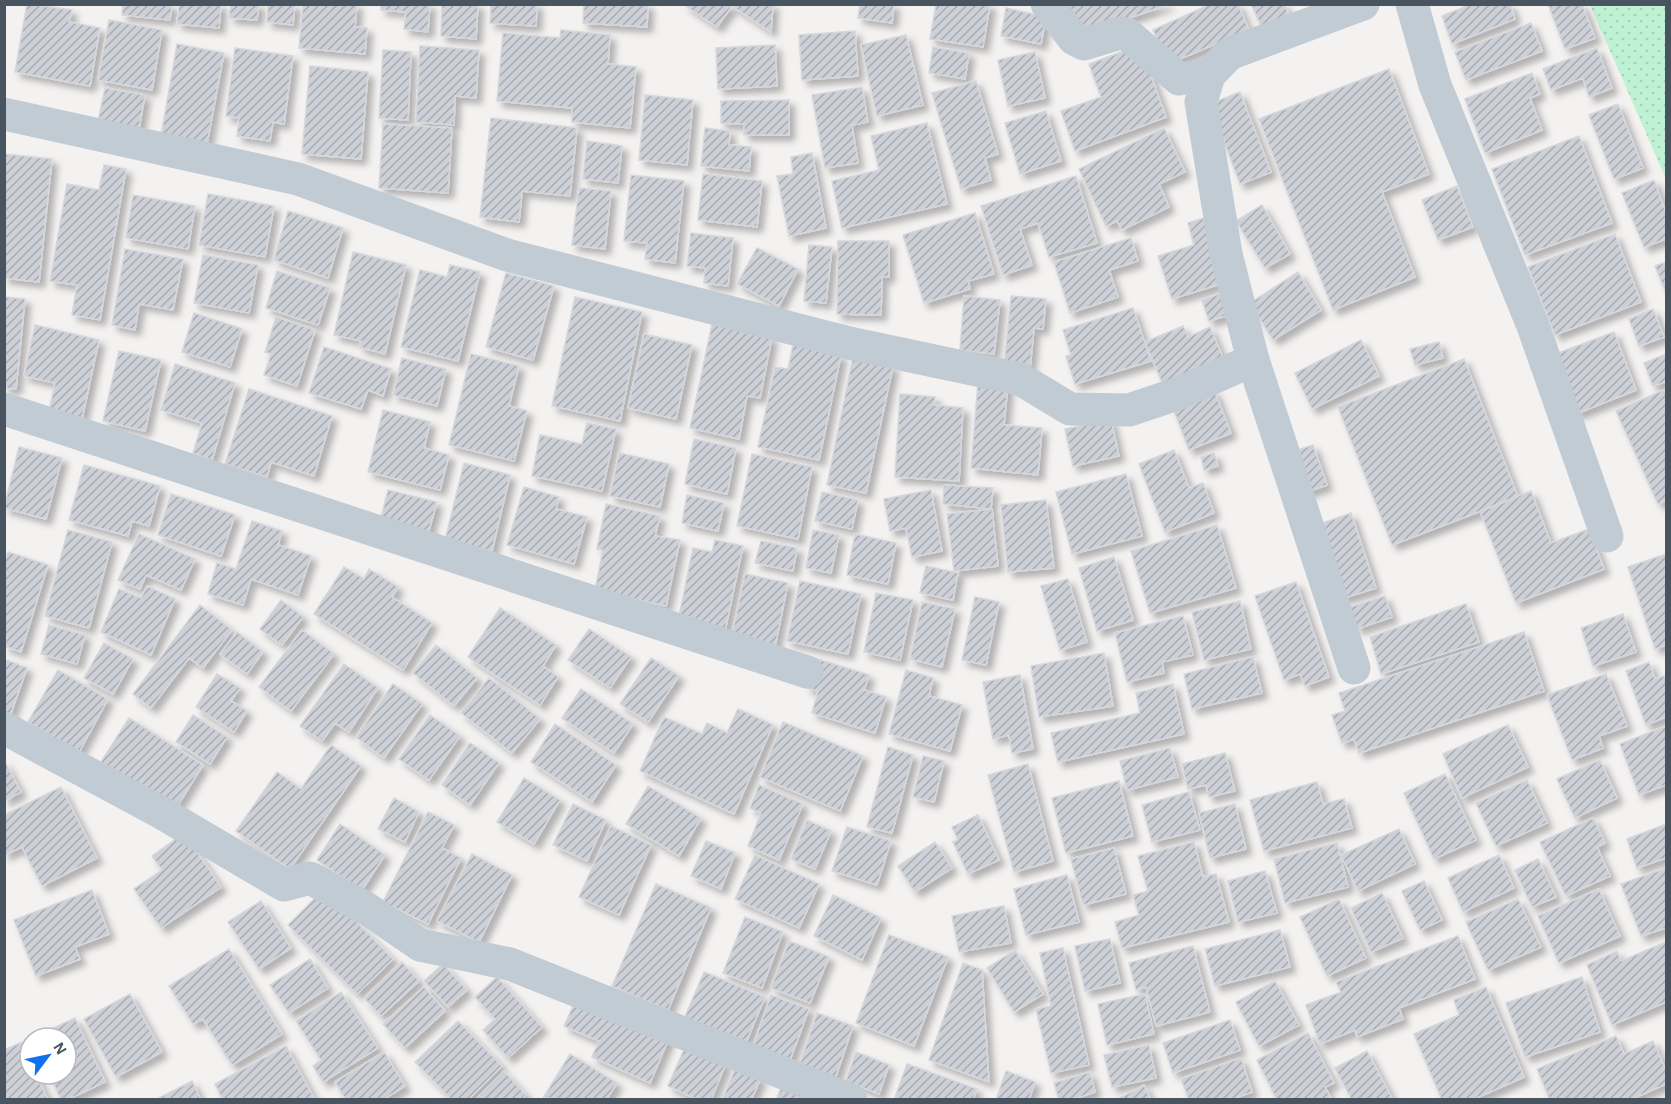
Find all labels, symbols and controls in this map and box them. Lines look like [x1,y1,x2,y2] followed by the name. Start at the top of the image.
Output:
[18,1026,78,1086] north arrow
[50,1040,70,1058] text: N

